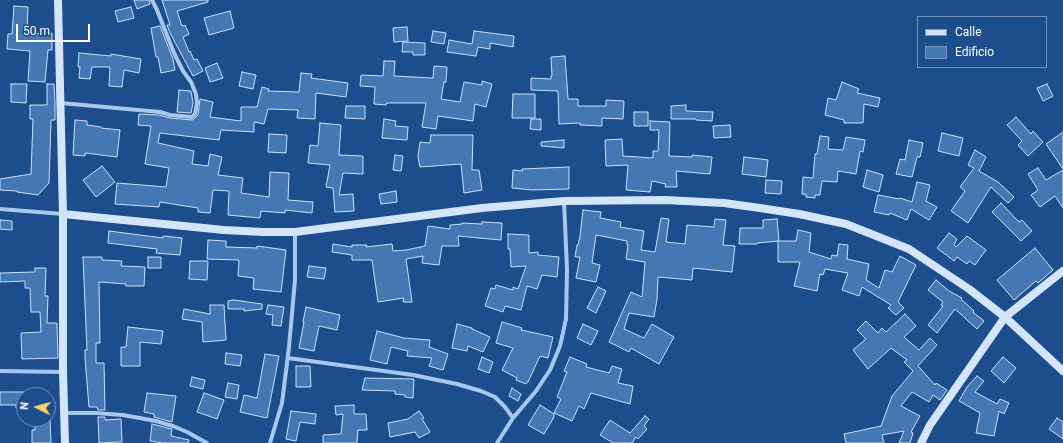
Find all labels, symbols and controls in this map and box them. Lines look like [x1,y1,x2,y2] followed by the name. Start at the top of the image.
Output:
[18,16,92,42] scale bar
[917,16,1047,68] legend
[23,24,50,38] text: 50 m
[955,25,982,39] text: Calle
[955,45,994,59] text: Edificio
[16,387,56,427] north arrow
[18,401,31,410] text: N

